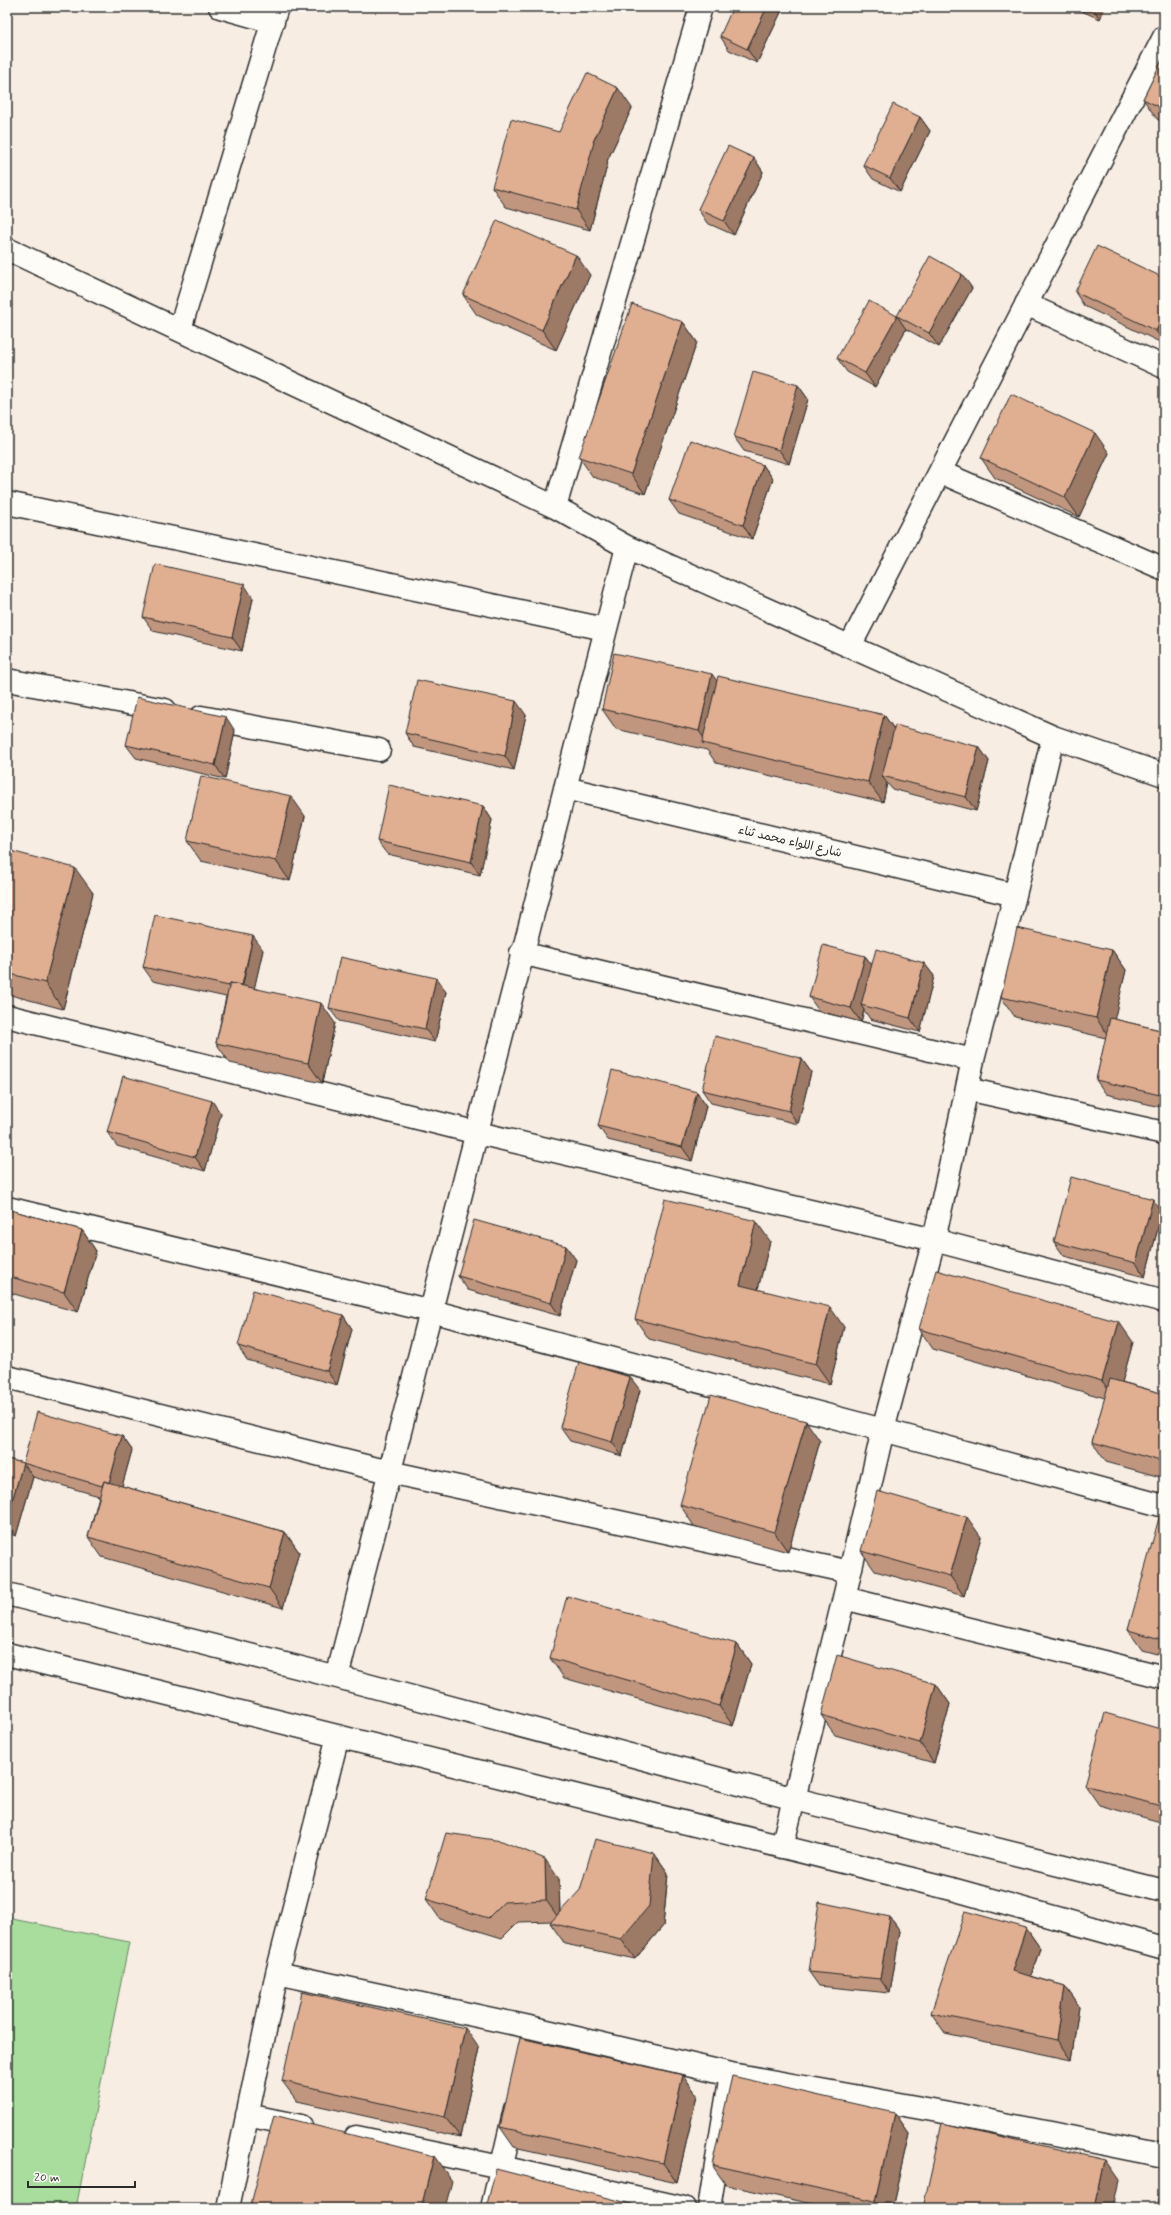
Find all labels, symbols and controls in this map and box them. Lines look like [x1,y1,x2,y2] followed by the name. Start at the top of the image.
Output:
[736,822,843,862] street label: شارع اللواء محمد ثناء
[28,2163,135,2189] scale bar
[34,2170,60,2186] text: 20 m

